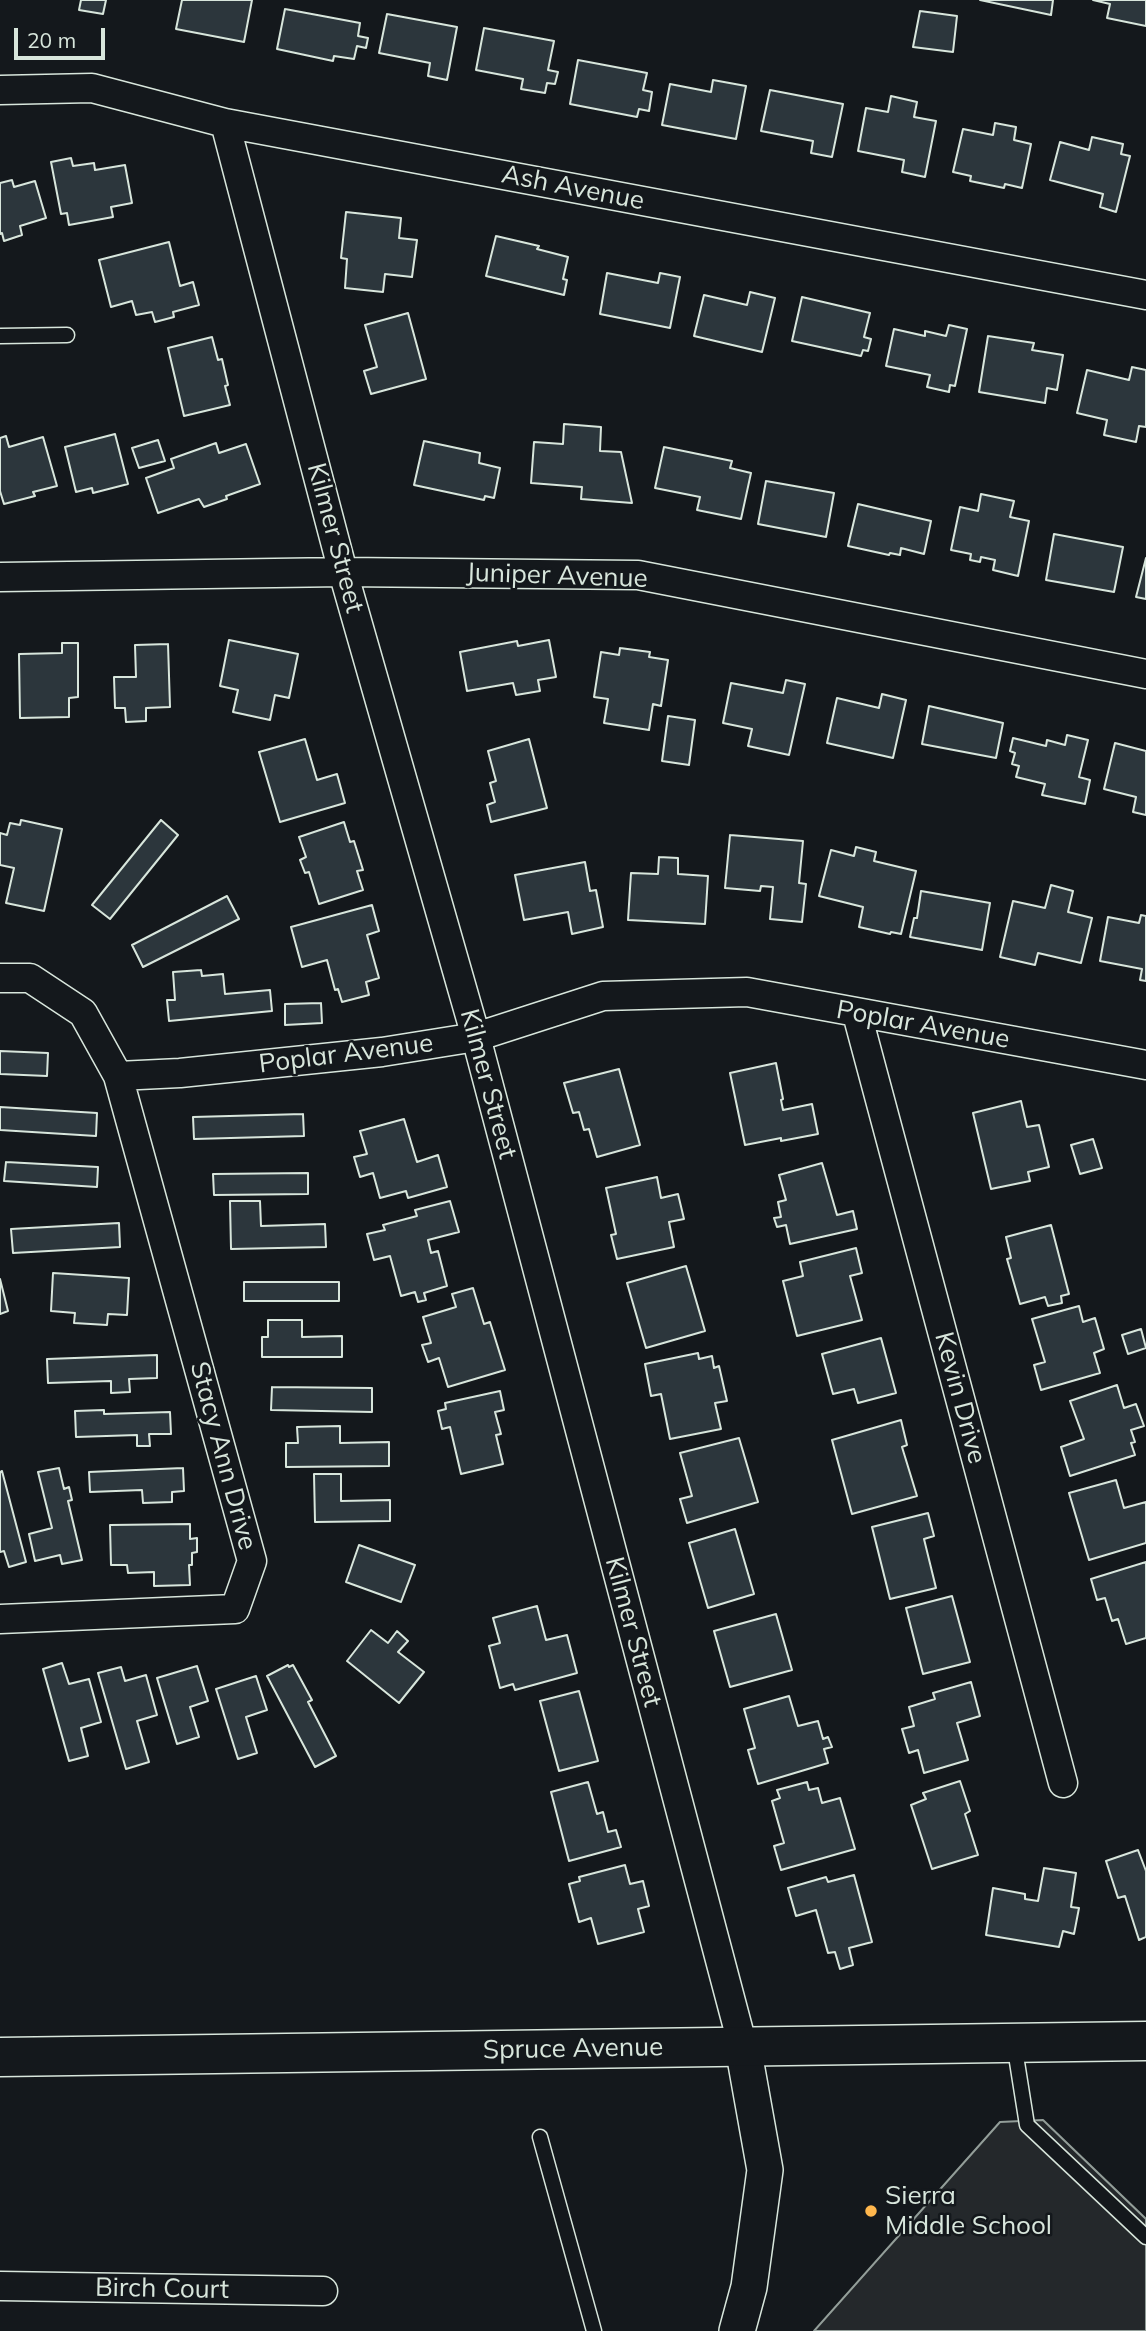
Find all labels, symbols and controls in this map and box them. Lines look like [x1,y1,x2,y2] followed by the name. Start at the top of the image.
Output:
[18,14,108,58] scale bar
[27,27,76,53] text: 20 m
[499,159,647,217] street label: Ash Avenue
[300,460,370,616] street label: Kilmer Street
[466,557,648,595] street label: Juniper Avenue
[834,994,1012,1056] street label: Poplar Avenue
[453,1006,523,1162] street label: Kilmer Street
[257,1028,435,1080] street label: Poplar Avenue
[927,1329,993,1467] street label: Kevin Drive
[183,1358,263,1554] street label: Stacy Ann Drive
[598,1554,668,1710] street label: Kilmer Street
[483,2032,663,2066] street label: Spruce Avenue
[885,2180,1052,2242] place label: Sierra Middle School
[863,2203,879,2219] marker: Sierra Middle School
[95,2272,229,2306] street label: Birch Court

